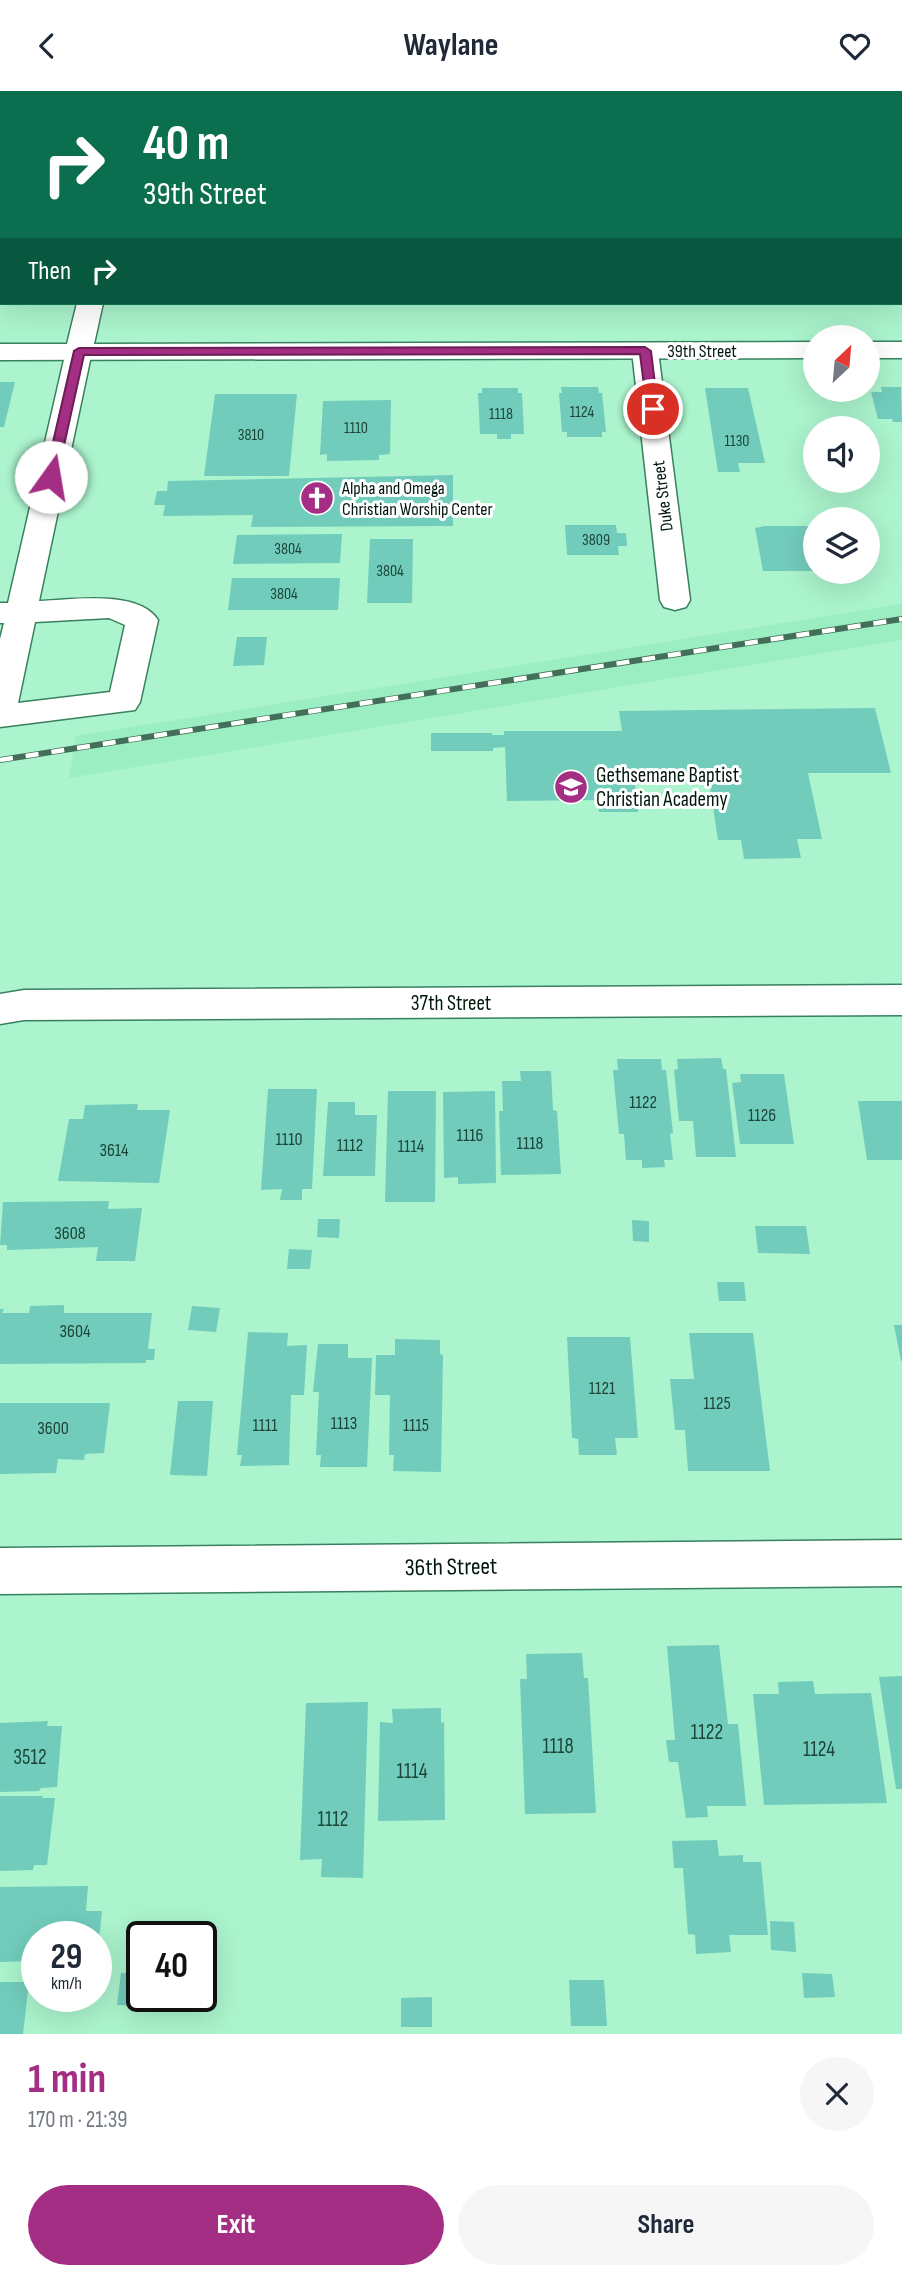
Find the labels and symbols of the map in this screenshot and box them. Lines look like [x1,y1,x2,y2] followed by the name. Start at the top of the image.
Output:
[803,325,880,403] north arrow
[667,341,737,362] street label: 39th Street
[623,379,683,439] pin
[570,403,595,422] house number: 1124
[489,405,513,424] house number: 1118
[344,419,368,438] house number: 1110
[238,426,264,445] house number: 3810
[724,432,750,451] house number: 1130
[14,440,88,514] position arrow
[648,459,678,533] street label: Duke Street
[341,478,493,520] place label: Alpha and Omega Christian Worship Center
[298,479,336,517] church icon: Alpha and Omega Christian Worship Center
[582,531,610,550] house number: 3809
[274,540,302,559] house number: 3804
[376,562,404,581] house number: 3804
[270,585,298,604] house number: 3804
[596,763,739,812] place label: Gethsemane Baptist Christian Academy
[552,768,590,806] school or university icon: Gethsemane Baptist Christian Academy
[411,991,491,1016] street label: 37th Street
[629,1092,657,1113] house number: 1122
[748,1105,776,1126] house number: 1126
[457,1125,484,1146] house number: 1116
[276,1129,302,1150] house number: 1110
[517,1133,544,1154] house number: 1118
[337,1135,363,1156] house number: 1112
[398,1136,425,1157] house number: 1114
[99,1140,129,1161] house number: 3614
[54,1223,86,1244] house number: 3608
[60,1321,91,1342] house number: 3604
[589,1378,616,1399] house number: 1121
[703,1393,731,1414] house number: 1125
[331,1413,357,1434] house number: 1113
[252,1415,278,1436] house number: 1111
[403,1415,429,1436] house number: 1115
[37,1418,69,1439] house number: 3600
[404,1552,498,1582] street label: 36th Street
[691,1720,723,1745] house number: 1122
[542,1734,574,1759] house number: 1118
[803,1737,835,1762] house number: 1124
[13,1745,47,1770] house number: 3512
[397,1759,428,1784] house number: 1114
[318,1807,348,1832] house number: 1112
[126,1921,217,2012] speed limit sign: 40

